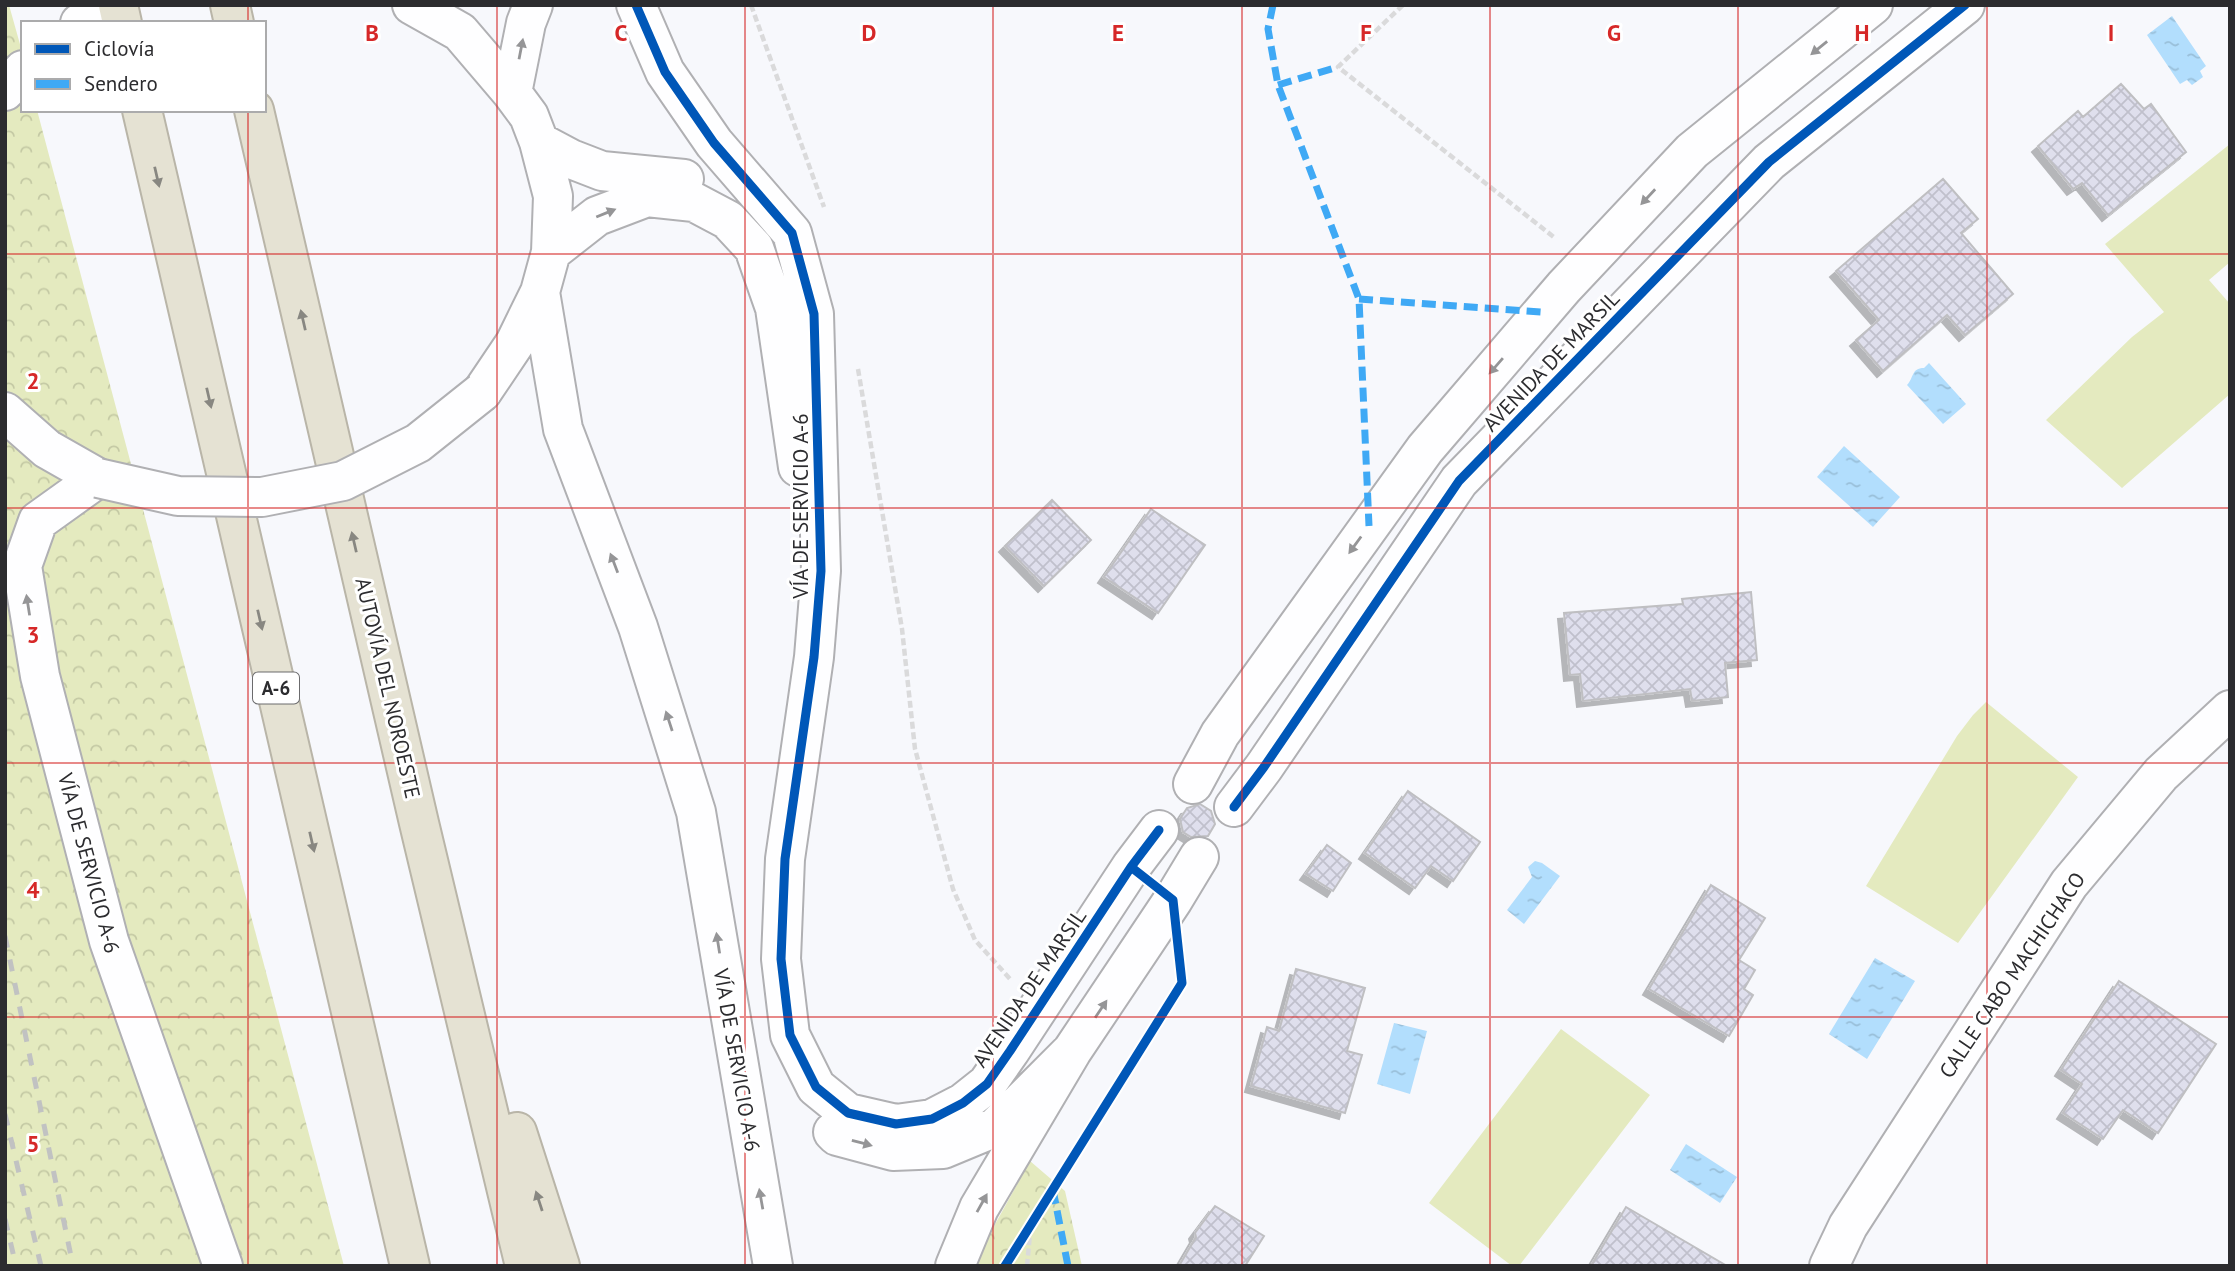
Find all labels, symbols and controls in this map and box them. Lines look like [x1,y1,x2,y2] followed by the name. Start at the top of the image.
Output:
[365,18,379,47] text: B
[615,18,628,47] text: C
[862,18,876,47] text: D
[1112,18,1124,47] text: E
[1360,18,1372,47] text: F
[1607,18,1621,47] text: G
[1855,18,1869,47] text: H
[2108,18,2114,47] text: I
[21,21,266,112] legend
[84,35,154,62] text: Ciclovía
[516,38,527,60] one-way arrow
[1811,40,1828,55] one-way arrow
[84,70,158,97] text: Sendero
[152,166,163,188] one-way arrow
[1641,188,1657,205] one-way arrow
[596,207,617,218] one-way arrow
[1477,285,1625,437] street label: AVENIDA DE MARSIL
[297,309,308,331] one-way arrow
[1488,357,1504,375] one-way arrow
[26,366,40,395] text: 2
[203,387,214,409] one-way arrow
[787,413,814,600] street label: VÍA DE SERVICIO A-6
[348,530,359,552] one-way arrow
[1349,536,1363,554] one-way arrow
[608,552,619,573] one-way arrow
[349,575,427,801] street label: AUTOVÍA DEL NOROESTE
[23,594,34,616] one-way arrow
[255,609,266,631] one-way arrow
[26,620,40,649] text: 3
[253,673,299,704] road number: A-6
[663,711,673,732] one-way arrow
[52,769,126,956] street label: VÍA DE SERVICIO A-6
[306,831,317,853] one-way arrow
[1933,867,2091,1083] street label: CALLE CABO MACHICHACO
[26,875,40,904] text: 4
[966,904,1092,1072] street label: AVENIDA DE MARSIL
[712,932,723,954] one-way arrow
[707,965,766,1154] street label: VÍA DE SERVICIO A-6
[1094,999,1107,1019] one-way arrow
[26,1129,40,1158] text: 5
[851,1138,873,1149] one-way arrow
[755,1187,766,1209] one-way arrow
[533,1190,544,1211] one-way arrow
[976,1194,988,1213] one-way arrow

